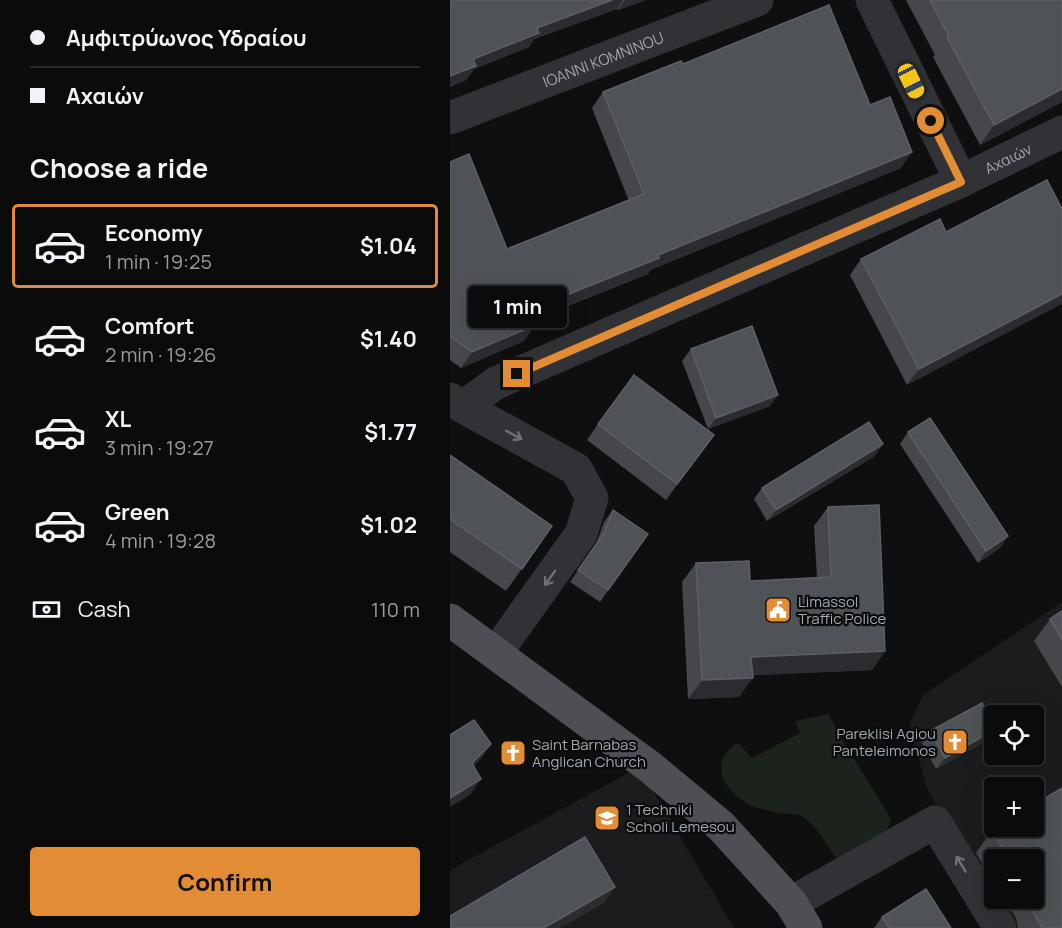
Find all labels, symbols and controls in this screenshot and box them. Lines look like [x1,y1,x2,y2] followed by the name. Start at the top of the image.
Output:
[66,23,307,53] text: Αμφιτρύωνος Υδραίου
[540,26,667,92] street label: IOANNI KOMNINOU
[895,61,927,101] car
[66,81,144,111] text: Αχαιών
[917,107,944,134] route start
[981,138,1035,179] street label: Αχαιών
[30,149,208,186] text: Choose a ride
[105,218,203,248] text: Economy
[33,219,87,273] icon: car
[360,231,417,261] text: $1.04
[105,248,212,275] text: 1 min · 19:25
[467,287,566,329] callout: 1 min
[493,293,542,320] text: 1 min
[105,311,194,341] text: Comfort
[33,312,87,366] icon: car
[360,324,417,354] text: $1.40
[105,341,216,368] text: 2 min · 19:26
[503,360,530,387] route end
[105,404,131,434] text: XL
[33,405,87,459] icon: car
[364,417,417,447] text: $1.77
[505,429,522,441] one-way arrow
[105,434,214,461] text: 3 min · 19:27
[105,497,170,527] text: Green
[33,498,87,552] icon: car
[360,510,417,540] text: $1.02
[105,527,216,554] text: 4 min · 19:28
[544,570,556,586] one-way arrow
[798,591,887,629] place label: Limassol Traffic Police
[30,593,63,626] icon: cash
[78,594,131,624] text: Cash
[763,595,793,625] public building icon: Limassol Traffic Police
[371,596,420,623] text: 110 m
[984,705,1044,909] map controls
[984,705,1044,765] button: locate
[833,723,936,761] place label: Pareklisi Agiou Panteleimonos
[940,727,970,757] church icon: Pareklisi Agiou Panteleimonos
[532,734,646,772] place label: Saint Barnabas Anglican Church
[498,738,528,768] church icon: Saint Barnabas Anglican Church
[984,777,1044,837] button: +
[626,799,735,837] place label: 1 Techniki Scholi Lemesou
[592,803,622,833] school or university icon: 1 Techniki Scholi Lemesou
[30,847,420,916] button: Confirm
[984,849,1044,909] button: −
[955,856,967,873] one-way arrow

